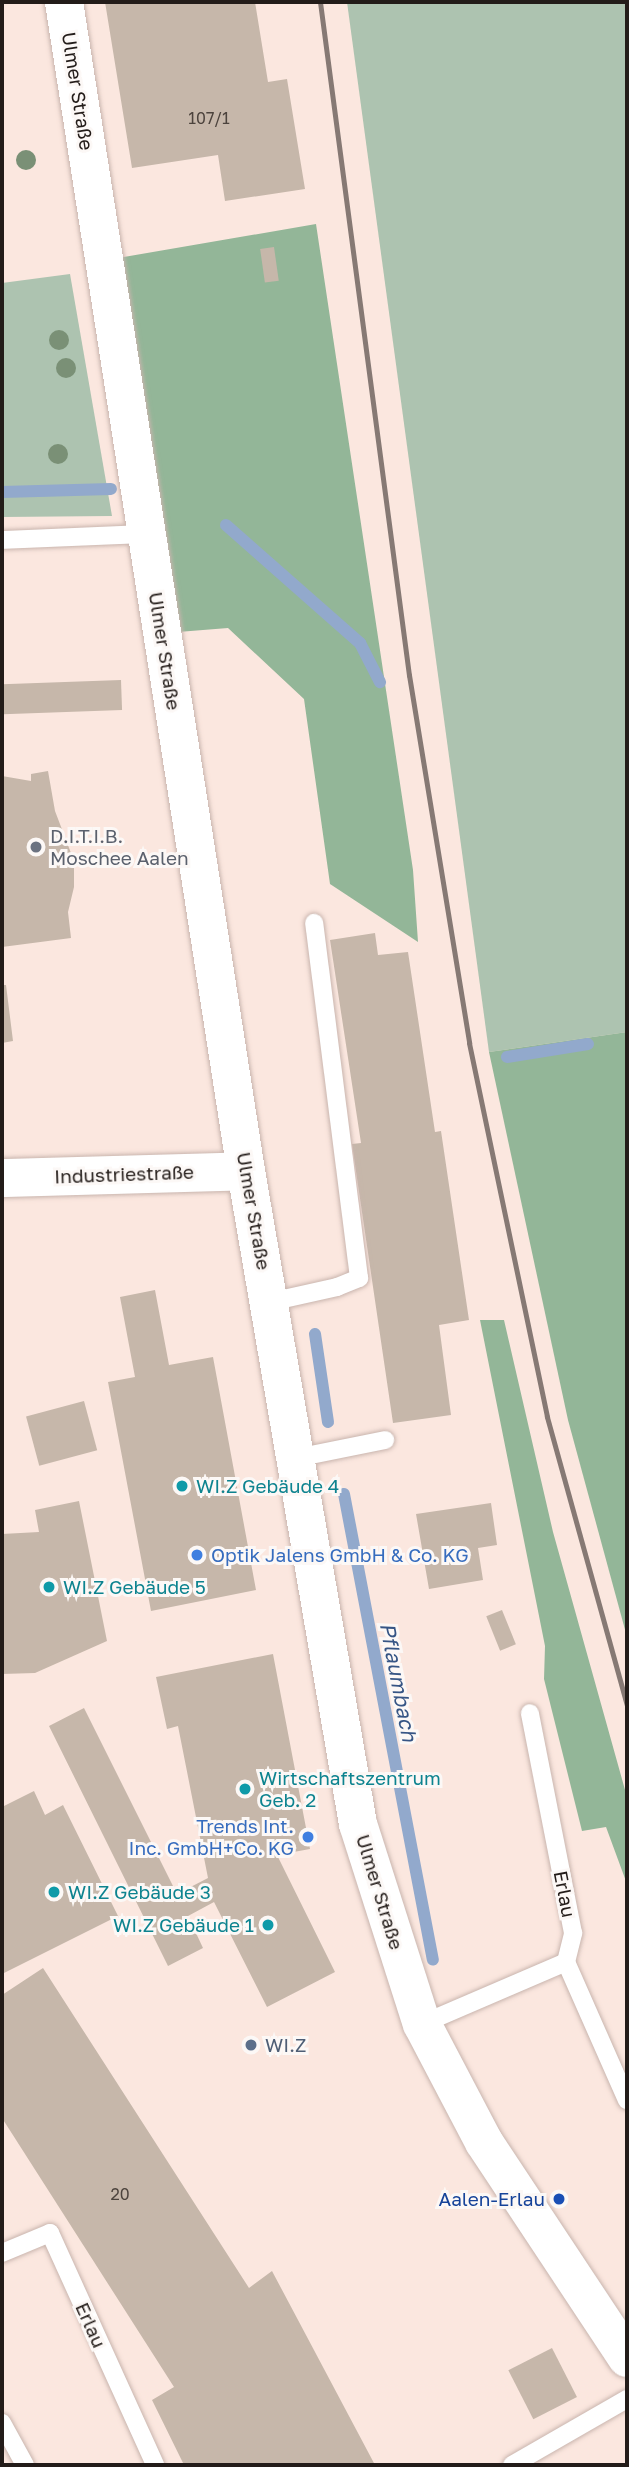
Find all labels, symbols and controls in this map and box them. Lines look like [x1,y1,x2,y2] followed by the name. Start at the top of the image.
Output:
[57,30,99,152] street label: Ulmer Straße
[188,108,230,128] house number: 107/1
[144,590,186,712] street label: Ulmer Straße
[50,825,189,869] place label: D.I.T.I.B. Moschee Aalen
[28,839,44,855] marker: D.I.T.I.B. Moschee Aalen
[232,1150,276,1272] street label: Ulmer Straße
[54,1160,194,1188] street label: Industriestraße
[196,1475,339,1497] place label: WI.Z Gebäude 4
[174,1478,190,1494] marker: WI.Z Gebäude 4
[211,1544,469,1566] place label: Optik Jalens GmbH & Co. KG
[189,1547,205,1563] marker: Optik Jalens GmbH & Co. KG
[63,1576,206,1598] place label: WI.Z Gebäude 5
[41,1579,57,1595] marker: WI.Z Gebäude 5
[375,1620,423,1744] water label: Pflaumbach
[259,1767,441,1811] place label: Wirtschaftszentrum Geb. 2
[237,1781,253,1797] marker: Wirtschaftszentrum Geb. 2
[129,1815,294,1859] place label: Trends Int. Inc. GmbH+Co. KG
[300,1829,316,1845] marker: Trends Int. Inc. GmbH+Co. KG
[352,1832,408,1952] street label: Ulmer Straße
[549,1869,581,1919] street label: Erlau
[68,1881,211,1903] place label: WI.Z Gebäude 3
[46,1884,62,1900] marker: WI.Z Gebäude 3
[113,1914,254,1936] place label: WI.Z Gebäude 1
[260,1917,276,1933] marker: WI.Z Gebäude 1
[265,2034,306,2056] place label: WI.Z
[243,2037,259,2053] marker: WI.Z
[110,2184,130,2204] house number: 20
[438,2188,545,2210] place label: Aalen-Erlau
[551,2191,567,2207] marker: Aalen-Erlau
[71,2299,111,2351] street label: Erlau

